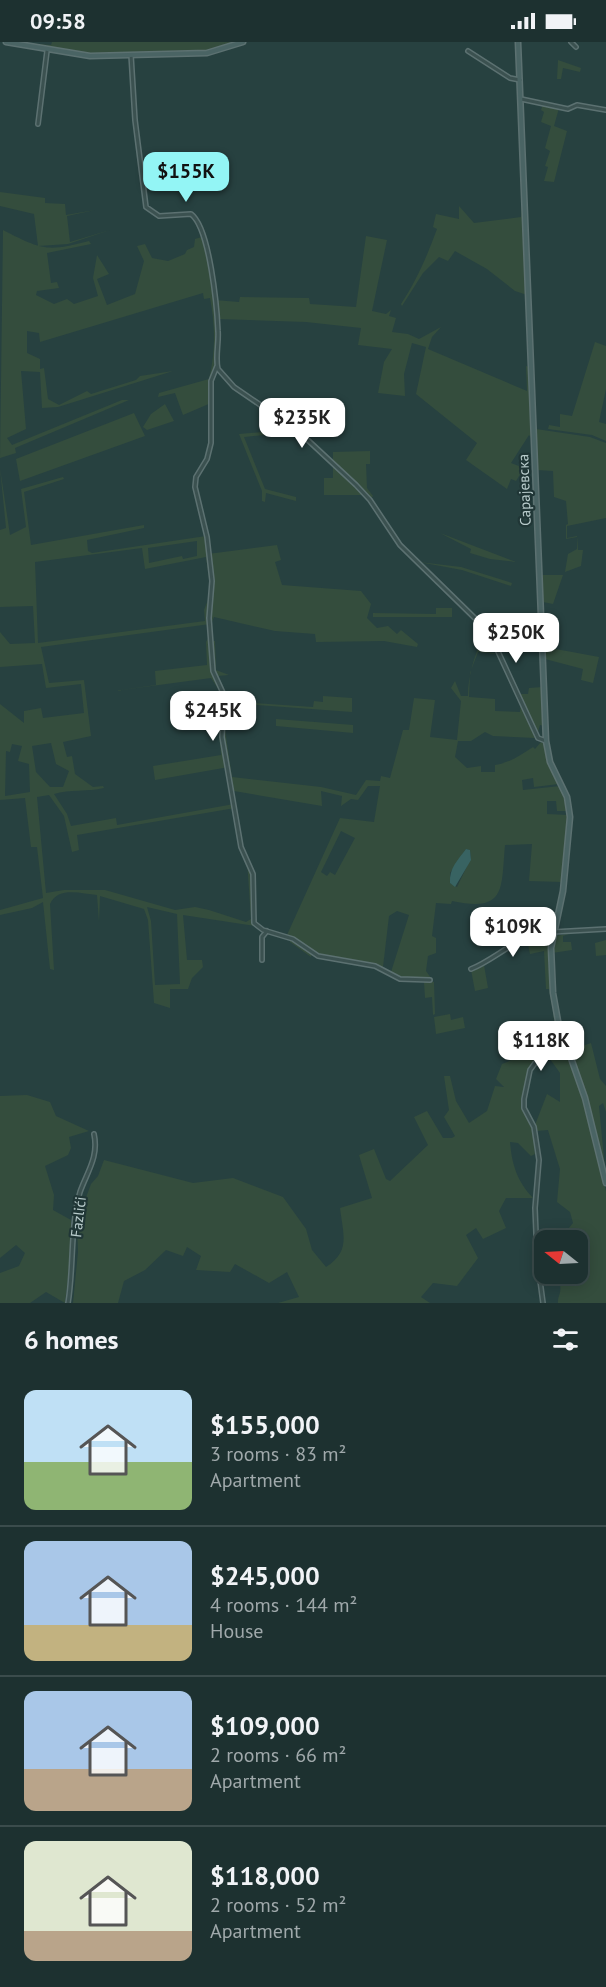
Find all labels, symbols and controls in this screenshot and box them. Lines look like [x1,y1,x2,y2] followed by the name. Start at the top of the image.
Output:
[30,7,86,35] text: 09:58
[144,152,228,203] pin: $155K
[157,158,215,184] text: $155K
[260,398,344,449] pin: $235K
[273,404,331,430] text: $235K
[513,454,535,526] street label: Сарајевска
[474,613,558,664] pin: $250K
[487,619,545,645] text: $250K
[171,691,255,742] pin: $245K
[184,697,242,723] text: $245K
[471,907,555,958] pin: $109K
[484,913,542,939] text: $109K
[499,1021,583,1072] pin: $118K
[512,1027,570,1053] text: $118K
[66,1195,90,1239] street label: Fazlići
[534,1230,588,1284] north arrow
[534,1230,588,1284] map controls
[24,1323,119,1356] text: 6 homes
[549,1323,582,1356] icon: filters
[210,1408,320,1441] text: $155,000
[72,1414,144,1486] icon: home
[210,1441,346,1467] text: 3 rooms · 83 m²
[210,1467,301,1493] text: Apartment
[210,1559,320,1592] text: $245,000
[72,1565,144,1637] icon: home
[210,1592,357,1618] text: 4 rooms · 144 m²
[210,1618,264,1644] text: House
[210,1709,320,1742] text: $109,000
[72,1715,144,1787] icon: home
[210,1742,346,1768] text: 2 rooms · 66 m²
[210,1768,301,1794] text: Apartment
[210,1859,320,1892] text: $118,000
[72,1865,144,1937] icon: home
[210,1892,346,1918] text: 2 rooms · 52 m²
[210,1918,301,1944] text: Apartment

